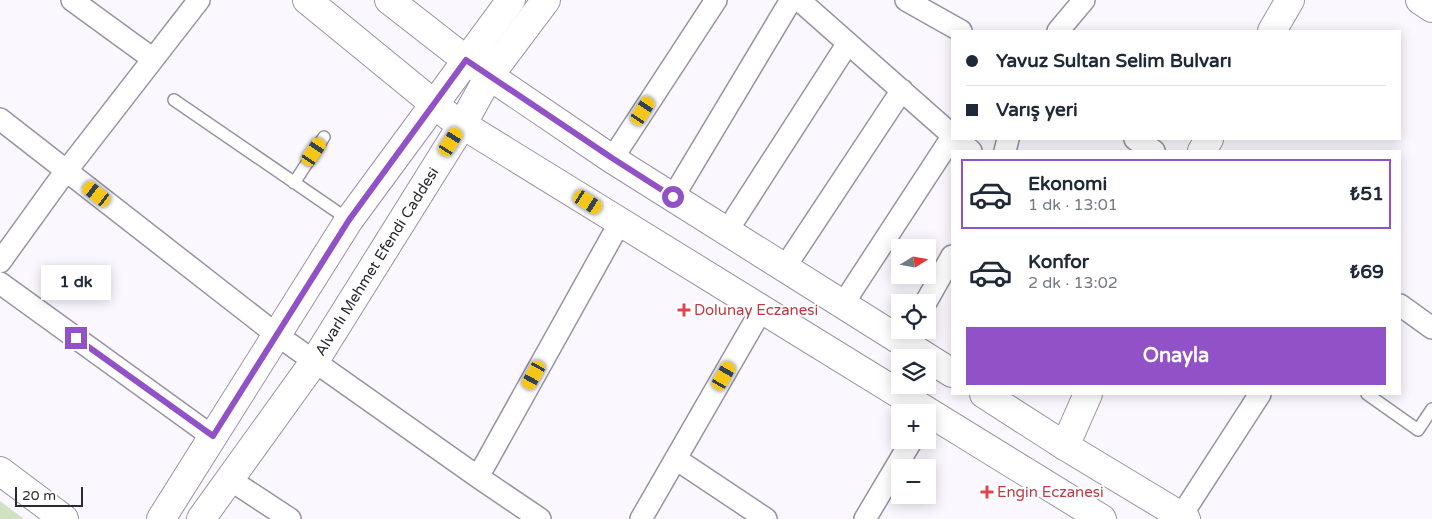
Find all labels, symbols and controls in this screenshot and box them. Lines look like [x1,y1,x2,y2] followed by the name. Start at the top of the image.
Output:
[996,50,1232,72] text: Yavuz Sultan Selim Bulvarı
[628,94,657,128] car
[996,99,1078,121] text: Varış yeri
[436,125,465,159] car
[299,135,328,169] car
[311,164,442,359] street label: Alvarlı Mehmet Efendi Caddesi
[968,172,1013,217] icon: car
[1028,173,1107,195] text: Ekonomi
[80,179,113,209] car
[1350,183,1384,205] text: ₺51
[662,186,684,208] route start
[571,188,604,216] car
[1028,195,1118,215] text: 1 dk · 13:01
[891,239,936,284] north arrow
[891,239,936,504] map controls
[968,250,1013,295] icon: car
[1028,251,1089,273] text: Konfor
[1350,261,1384,283] text: ₺69
[41,266,111,300] callout: 1 dk
[59,272,93,292] text: 1 dk
[1028,273,1118,293] text: 2 dk · 13:02
[891,294,936,339] button: locate
[694,301,818,319] place label: Dolunay Eczanesi
[678,304,690,316] marker: Dolunay Eczanesi
[65,327,87,349] route end
[966,327,1386,385] button: Onayla
[891,349,936,394] button: layers
[520,358,547,392] car
[710,359,737,393] car
[891,404,936,449] button: +
[891,459,936,504] button: −
[997,483,1104,501] place label: Engin Eczanesi
[15,484,82,507] scale bar
[981,486,993,498] marker: Engin Eczanesi
[22,487,56,504] text: 20 m

